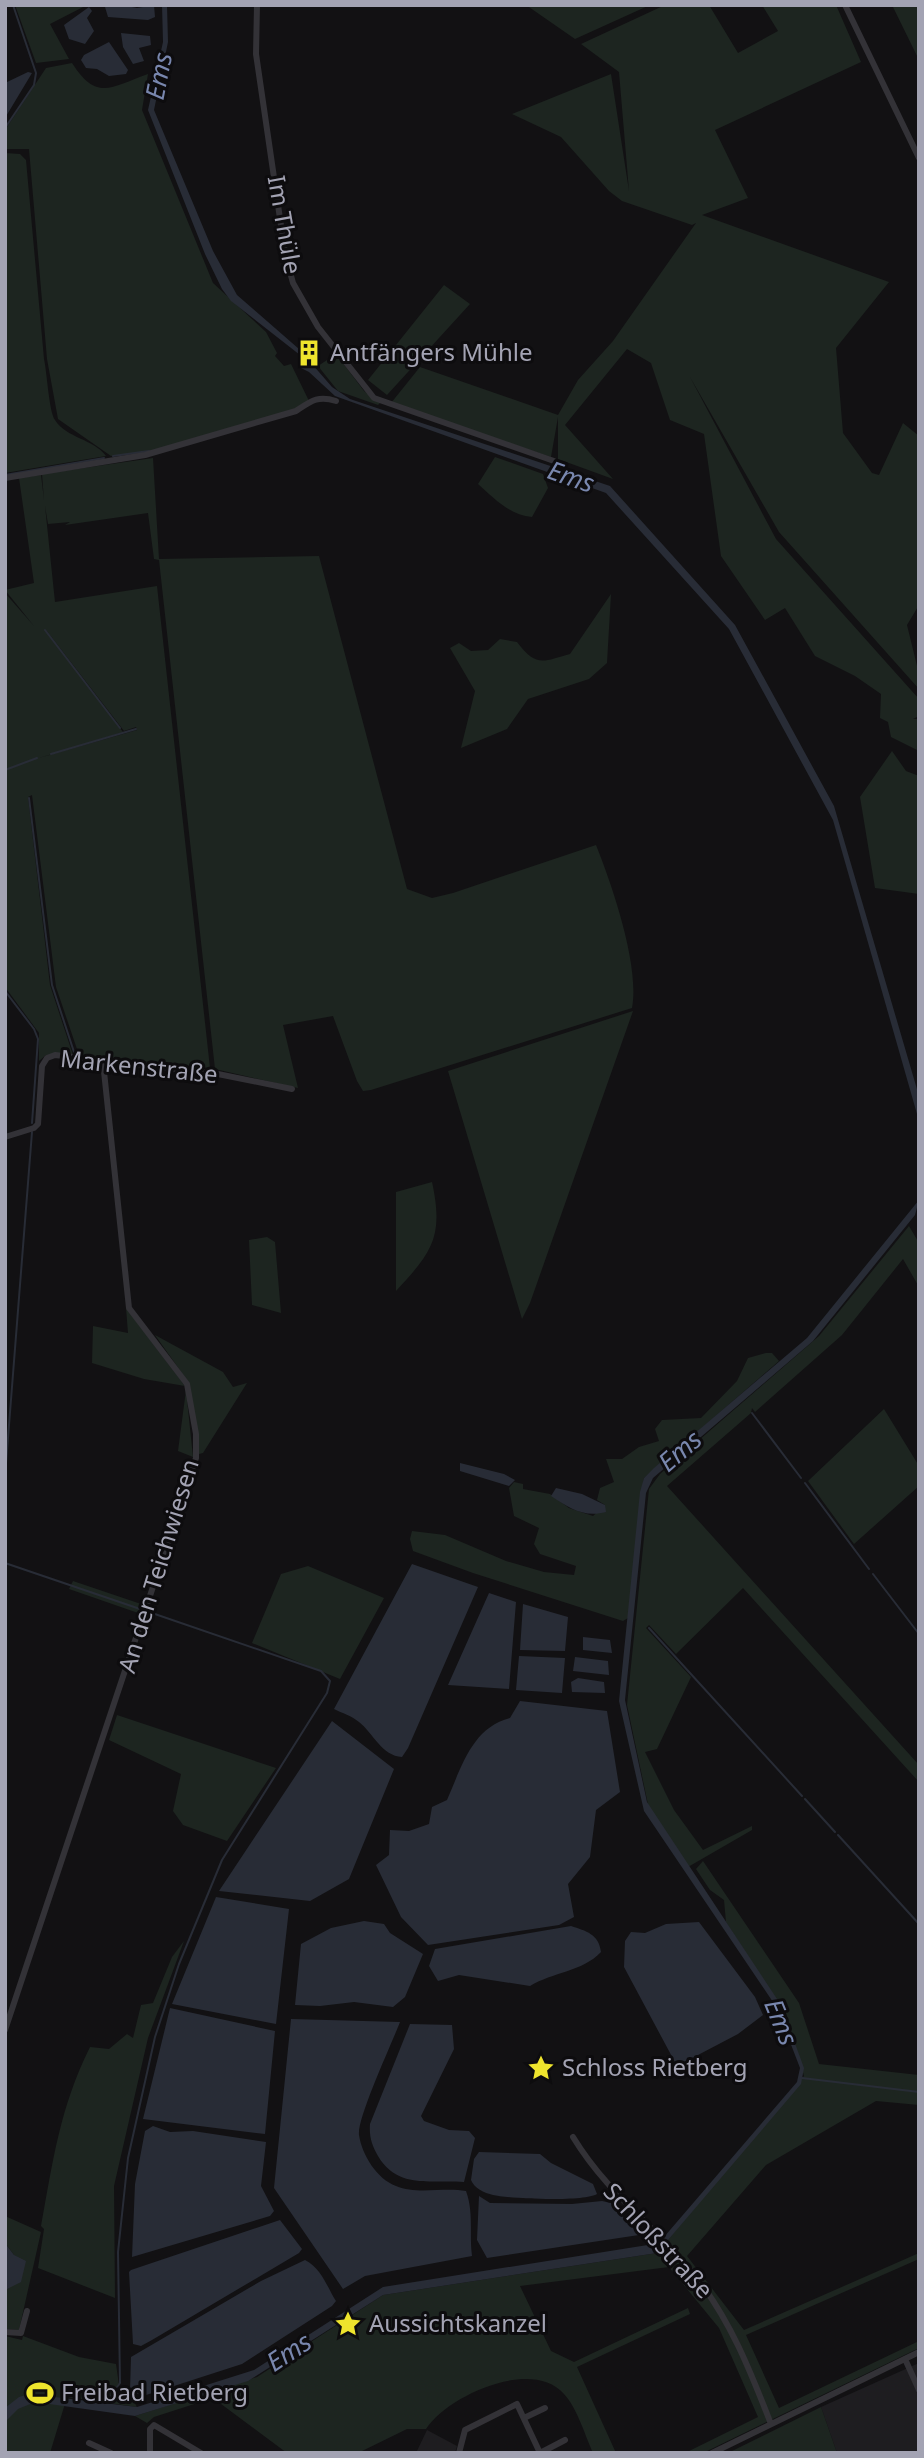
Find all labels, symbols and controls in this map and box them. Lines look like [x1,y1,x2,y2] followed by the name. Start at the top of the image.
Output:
[136,49,180,102] water label: Ems
[261,173,310,277] street label: Im Thüle
[330,335,533,368] place label: Antfängers Mühle
[294,338,324,368] building icon: Antfängers Mühle
[543,451,600,501] water label: Ems
[59,1041,219,1090] street label: Markenstraße
[650,1421,709,1479] water label: Ems
[109,1455,206,1677] street label: An den Teichwiesen
[756,1993,807,2050] water label: Ems
[562,2050,748,2083] place label: Schloss Rietberg
[526,2053,556,2083] place icon: Schloss Rietberg
[597,2175,721,2305] street label: Schloßstraße
[369,2306,547,2339] place label: Aussichtskanzel
[333,2309,363,2339] place icon: Aussichtskanzel
[259,2323,318,2379] water label: Ems
[61,2375,248,2408] place label: Freibad Rietberg
[25,2378,55,2408] sports icon: Freibad Rietberg

